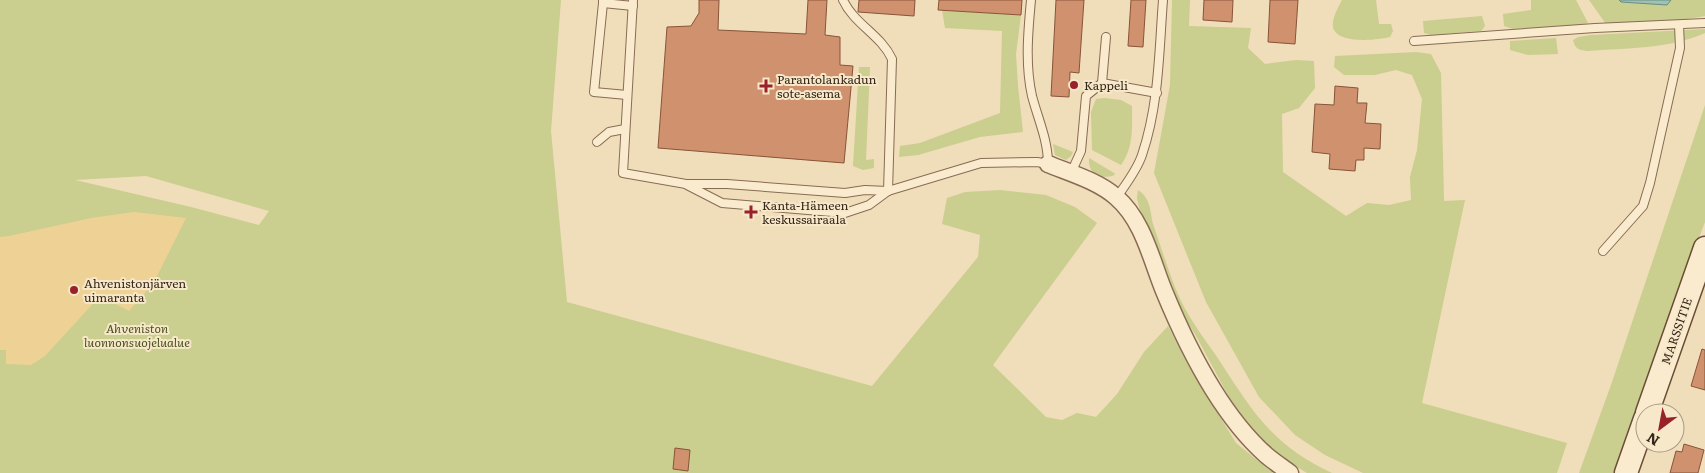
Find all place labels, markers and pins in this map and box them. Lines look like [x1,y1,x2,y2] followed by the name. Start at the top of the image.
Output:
[777,70,877,102] place label: Parantolankadun sote-asema
[1084,76,1128,94] place label: Kappeli
[759,79,773,93] marker: Parantolankadun sote-asema
[1068,79,1080,91] marker: Kappeli
[762,196,849,228] place label: Kanta-Hämeen keskussairaala
[744,205,758,219] marker: Kanta-Hämeen keskussairaala
[84,274,186,306] place label: Ahvenistonjärven uimaranta
[68,284,80,296] marker: Ahvenistonjärven uimaranta

